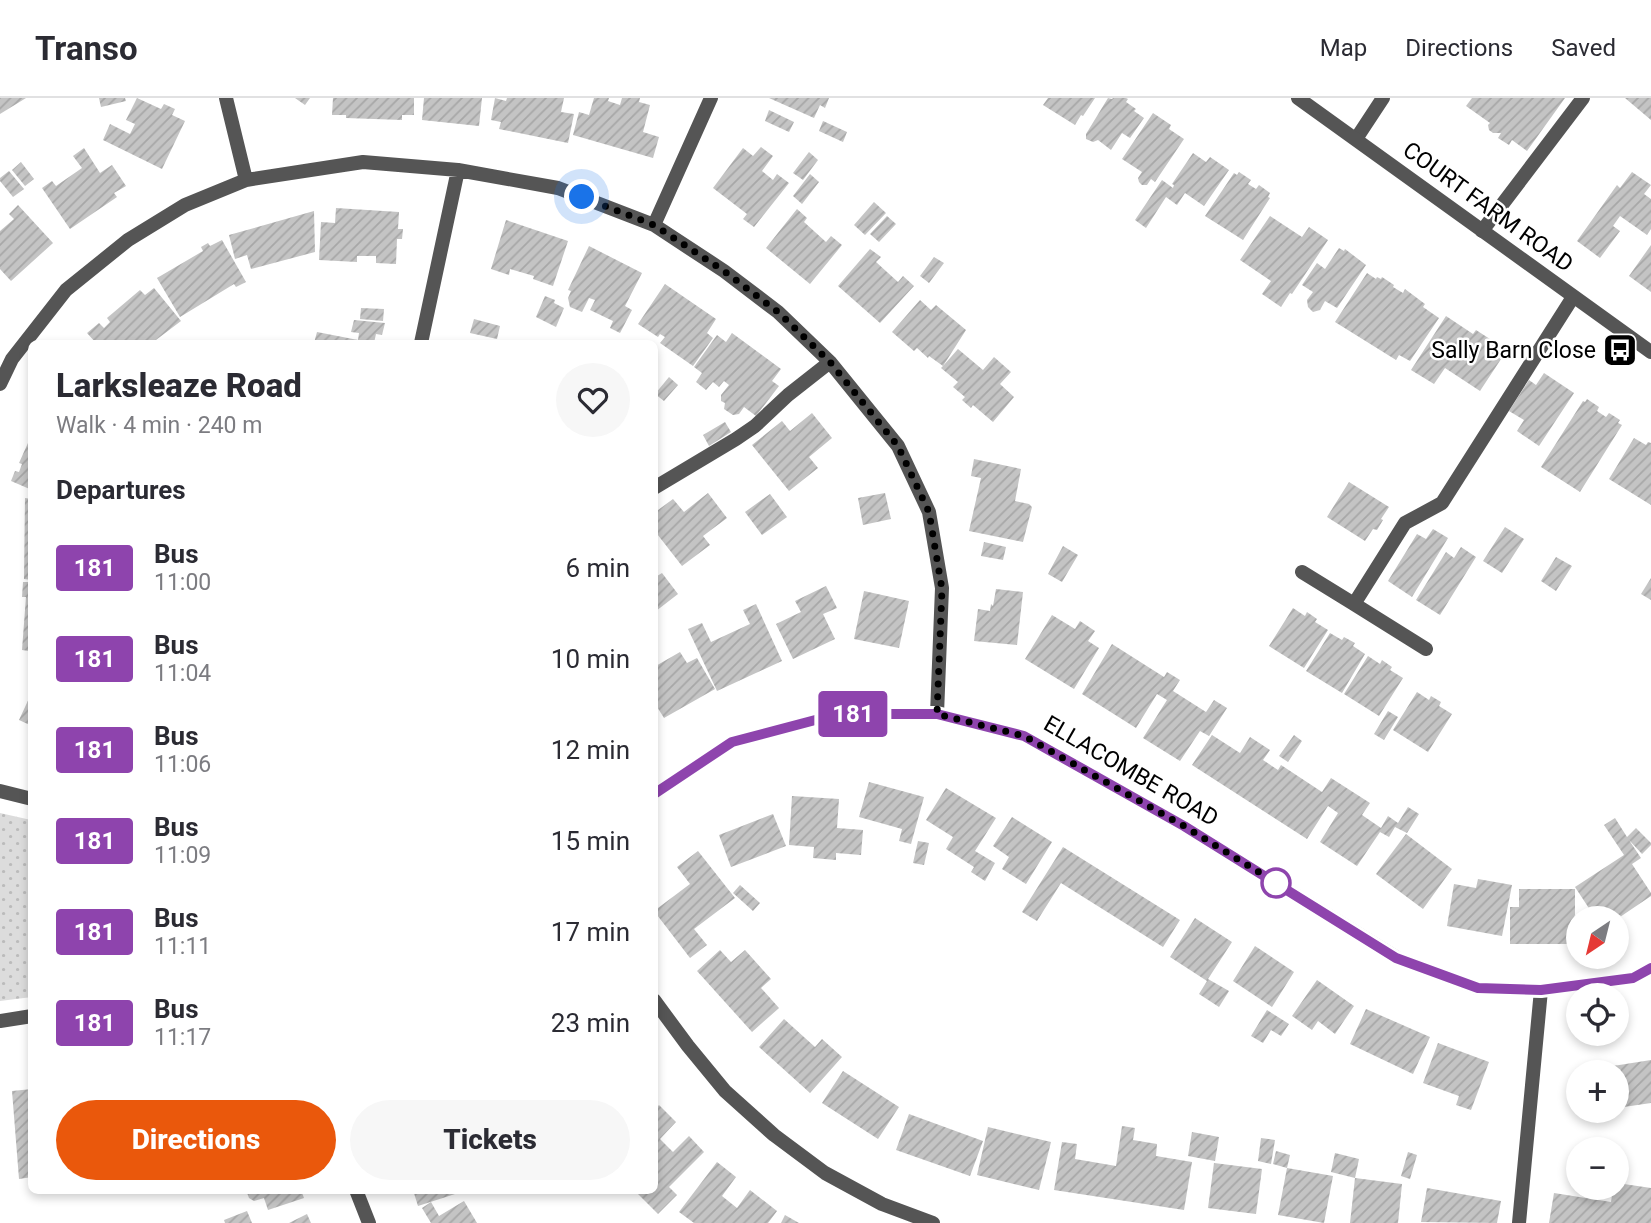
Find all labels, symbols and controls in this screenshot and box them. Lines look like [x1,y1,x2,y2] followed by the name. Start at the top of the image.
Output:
[35,29,138,68] text: Transo
[1320,34,1367,62] text: Map
[1405,34,1513,62] text: Directions
[1551,34,1616,62] text: Saved
[1398,136,1578,278] street label: COURT FARM ROAD
[564,179,599,214] your location
[1601,331,1639,369] bus stop icon: Sally Barn Close
[1431,337,1596,364] place label: Sally Barn Close
[556,363,630,437] button: heart
[56,366,302,405] text: Larksleaze Road
[56,412,262,439] text: Walk · 4 min · 240 m
[56,475,186,505] text: Departures
[154,539,199,569] text: Bus
[565,553,630,583] text: 6 min
[74,554,115,582] text: 181
[154,569,211,596] text: 11:00
[154,630,199,660] text: Bus
[551,644,630,674] text: 10 min
[74,645,115,673] text: 181
[154,660,211,687] text: 11:04
[813,691,893,737] line badge: 181
[832,700,874,728] text: 181
[1039,710,1223,832] street label: ELLACOMBE ROAD
[154,721,199,751] text: Bus
[551,735,630,765] text: 12 min
[74,736,115,764] text: 181
[154,751,211,778] text: 11:06
[154,812,199,842] text: Bus
[551,826,630,856] text: 15 min
[74,827,115,855] text: 181
[154,842,211,869] text: 11:09
[1261,868,1291,898] unlabelled marker
[154,903,199,933] text: Bus
[1566,906,1629,970] north arrow
[1566,906,1629,1200] map controls
[551,917,630,947] text: 17 min
[74,918,115,946] text: 181
[154,933,211,960] text: 11:11
[1566,983,1629,1046] button: locate
[154,994,199,1024] text: Bus
[551,1008,630,1038] text: 23 min
[74,1009,115,1037] text: 181
[154,1024,211,1051] text: 11:17
[1566,1060,1629,1123] button: +
[56,1100,336,1180] button: Directions
[350,1100,630,1180] button: Tickets
[1566,1137,1629,1200] button: −

